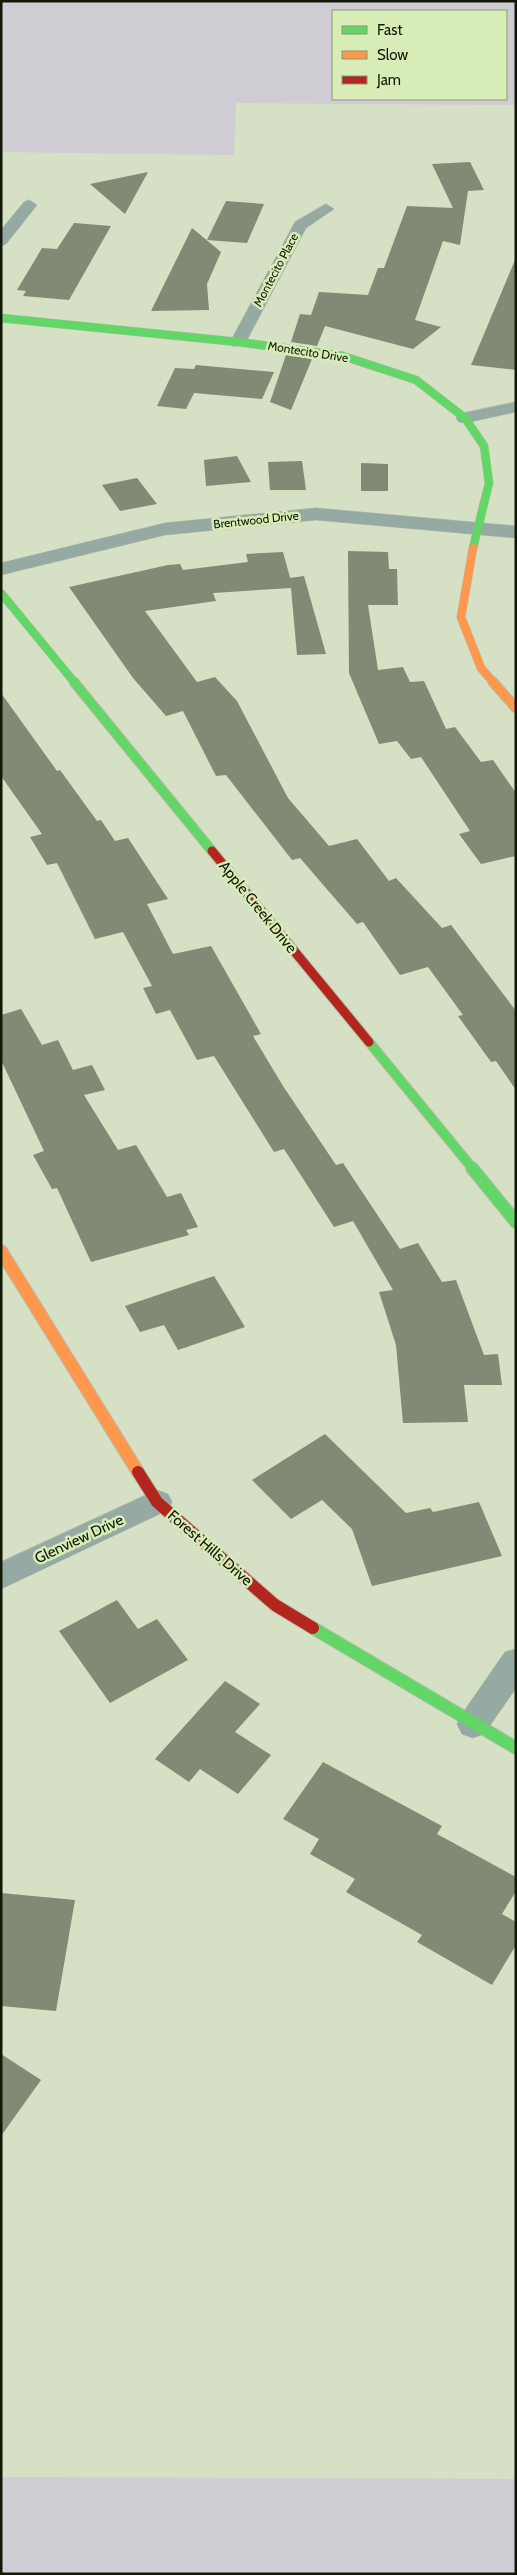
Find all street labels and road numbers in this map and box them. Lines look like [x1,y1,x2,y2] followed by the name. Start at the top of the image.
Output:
[250,230,301,309] street label: Montecito Place
[267,338,349,365] street label: Montecito Drive
[213,508,299,531] street label: Brentwood Drive
[215,857,301,957] street label: Apple Creek Drive
[164,1506,256,1590] street label: Forest Hills Drive
[32,1511,126,1567] street label: Glenview Drive

